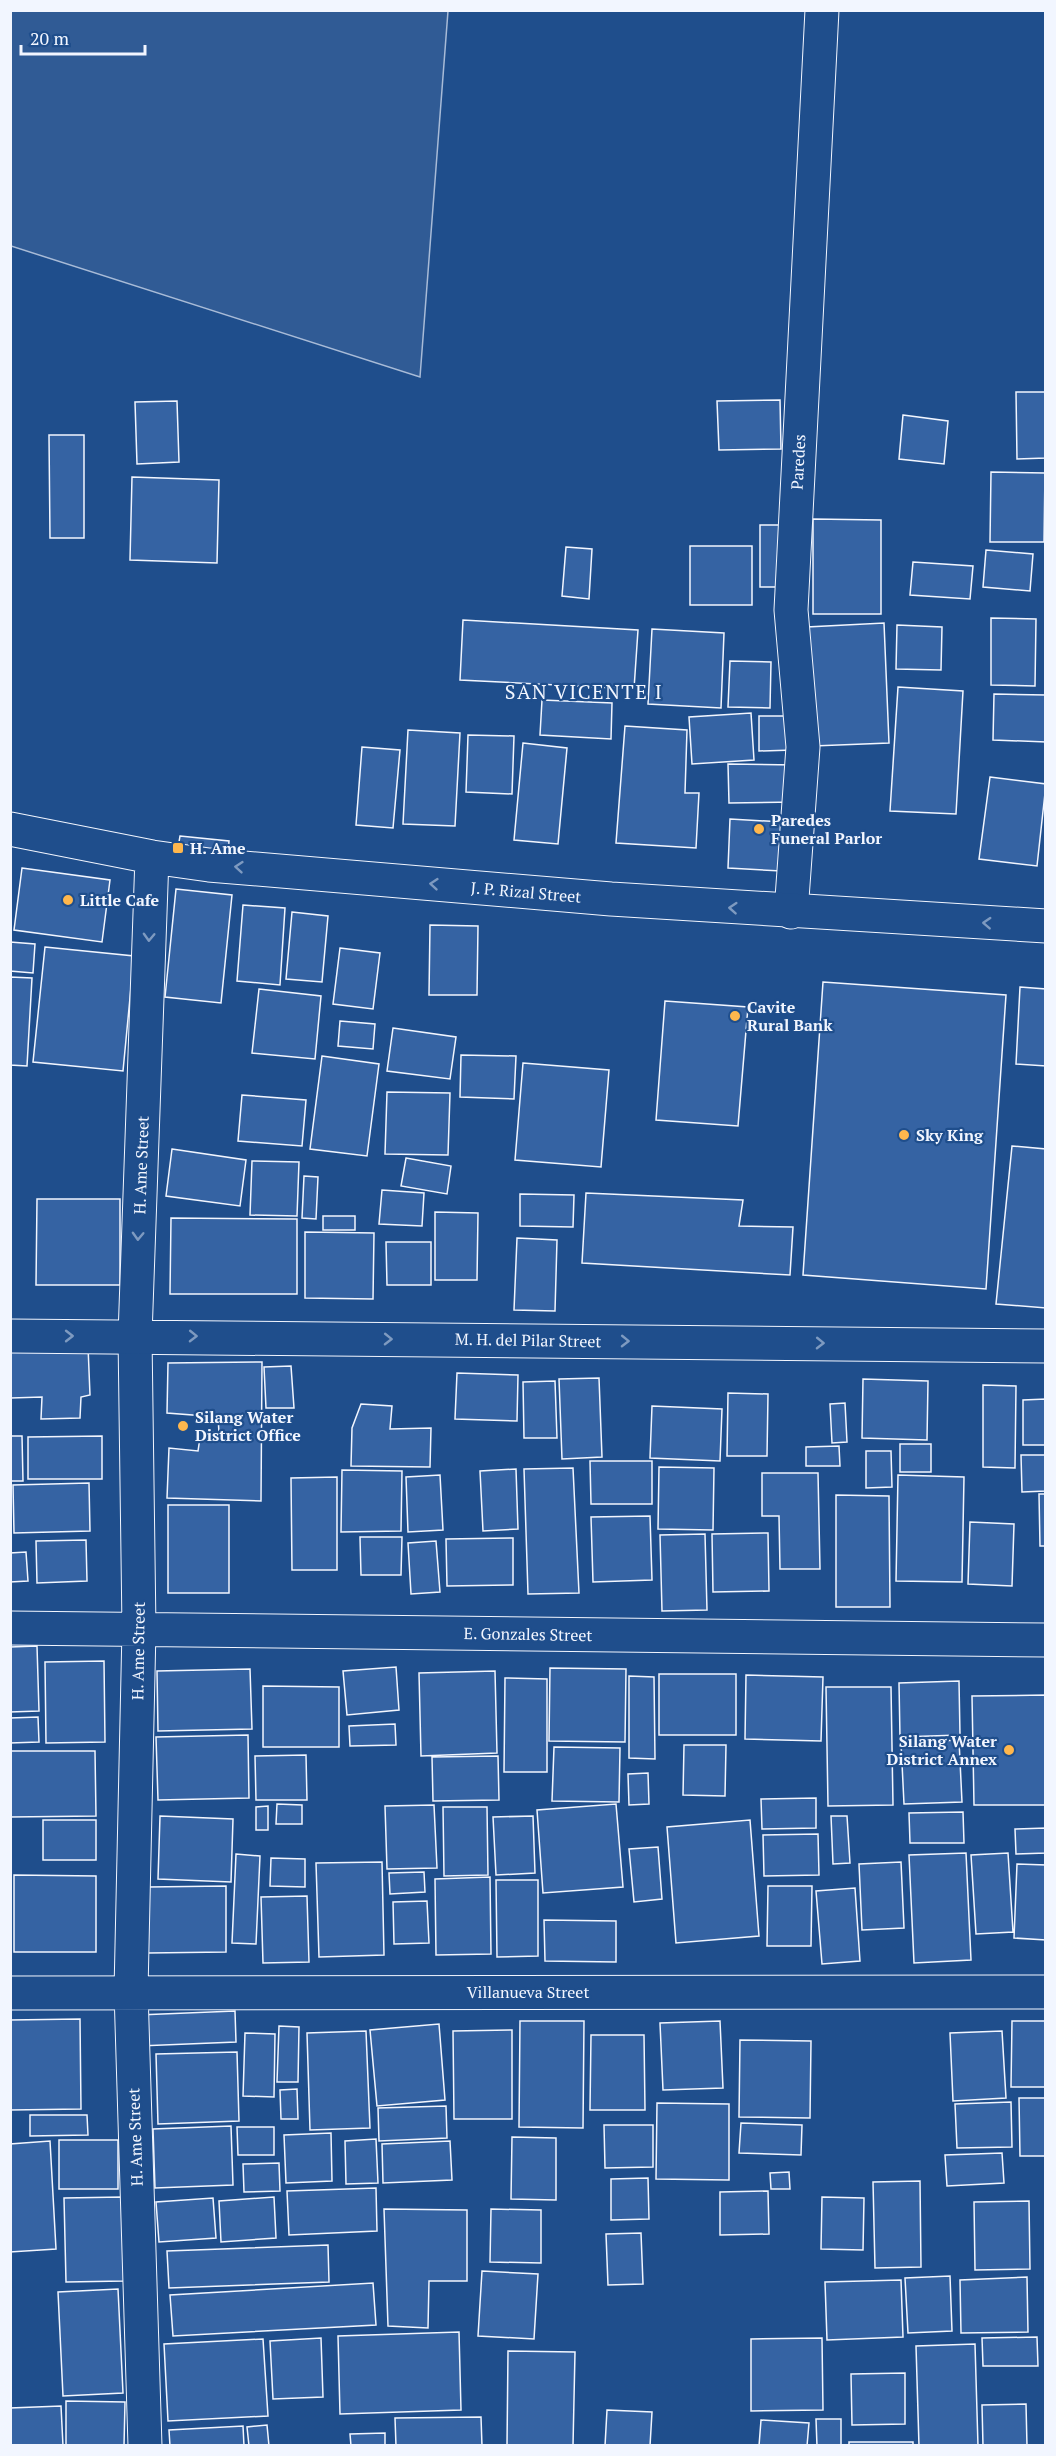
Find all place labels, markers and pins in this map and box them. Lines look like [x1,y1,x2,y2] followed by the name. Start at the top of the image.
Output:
[771,809,882,849] place label: Paredes Funeral Parlor
[752,822,766,836] marker: Paredes Funeral Parlor
[190,837,246,859] place label: H. Ame
[171,841,185,855] marker: H. Ame
[80,889,160,911] place label: Little Cafe
[61,893,75,907] marker: Little Cafe
[747,996,833,1036] place label: Cavite Rural Bank
[728,1009,742,1023] marker: Cavite Rural Bank
[916,1124,984,1146] place label: Sky King
[897,1128,911,1142] marker: Sky King
[195,1406,301,1446] place label: Silang Water District Office
[176,1419,190,1433] marker: Silang Water District Office
[886,1730,997,1770] place label: Silang Water District Annex
[1002,1743,1016,1757] marker: Silang Water District Annex

